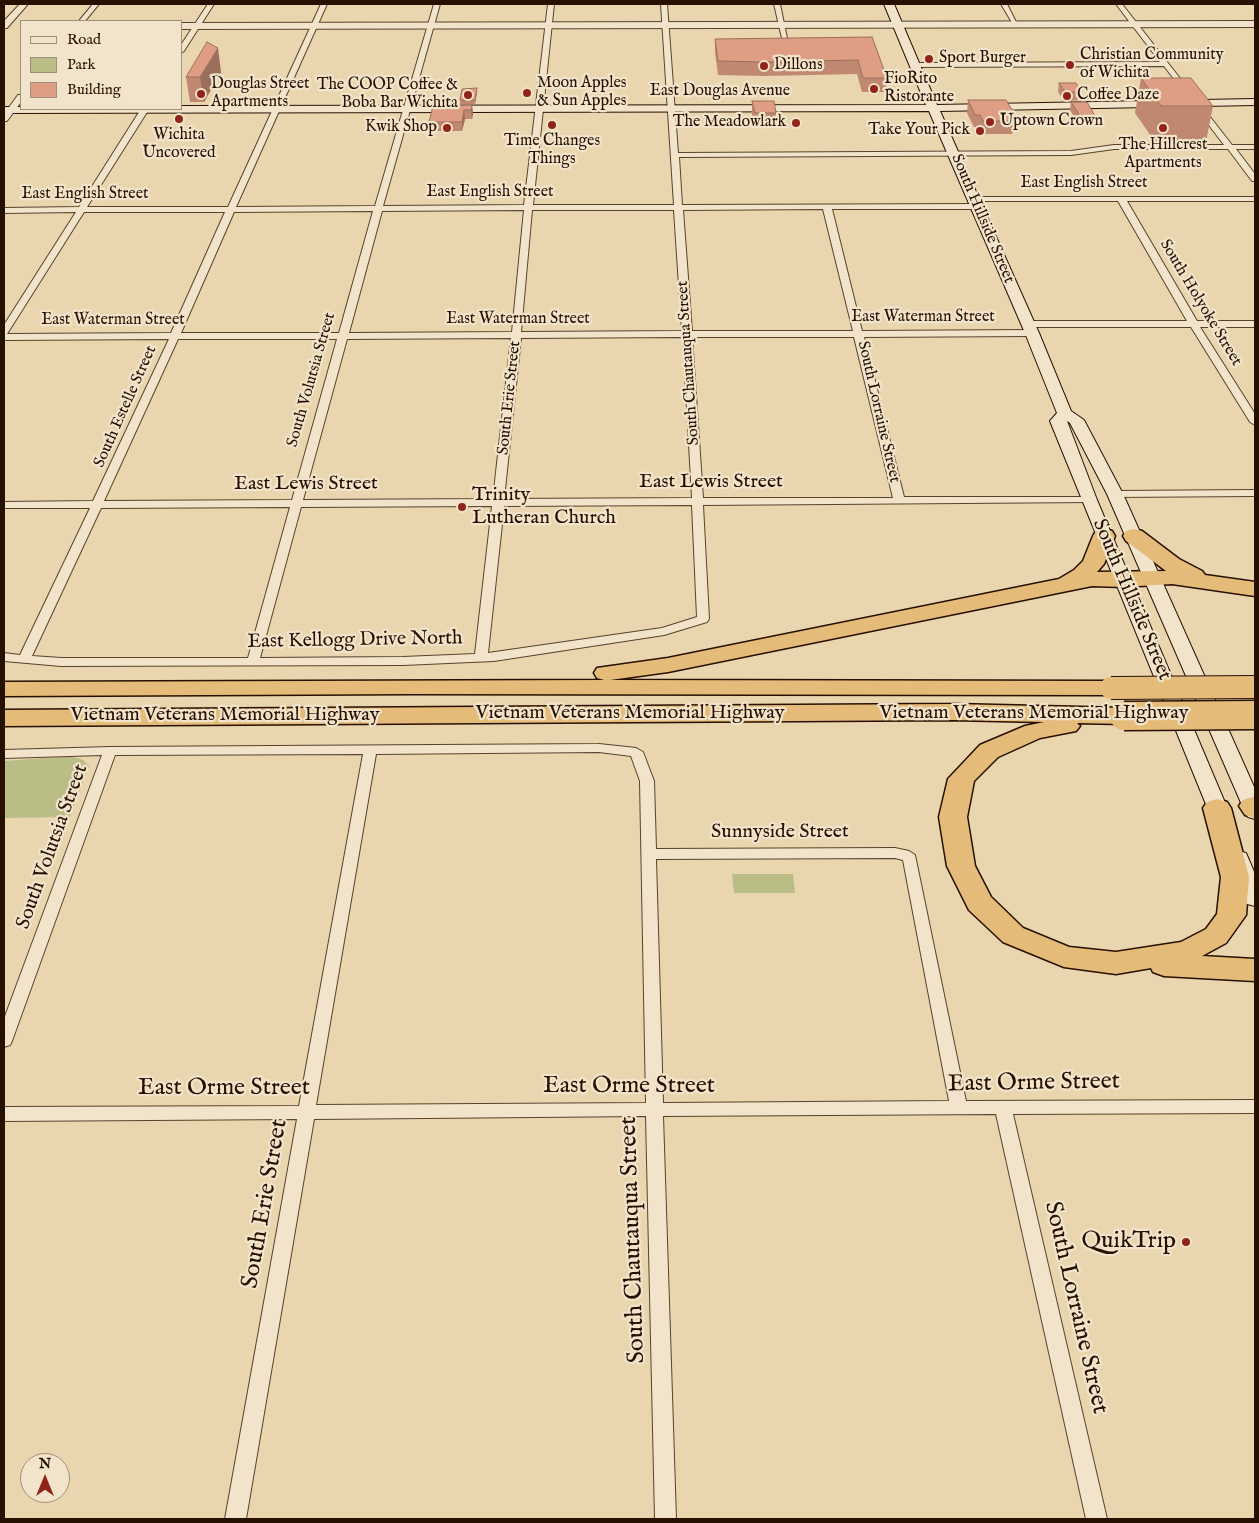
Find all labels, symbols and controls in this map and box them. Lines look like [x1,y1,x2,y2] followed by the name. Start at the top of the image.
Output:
[20,20,182,110] legend
[67,30,101,49] text: Road
[1080,46,1224,84] place label: Christian Community of Wichita
[939,49,1026,69] place label: Sport Burger
[923,53,935,65] marker: Sport Burger
[67,55,96,74] text: Park
[774,56,823,76] place label: Dillons
[1064,59,1076,71] marker: Christian Community of Wichita
[758,60,770,72] marker: Dillons
[884,70,954,108] place label: FioRito Ristorante
[537,74,626,112] place label: Moon Apples & Sun Apples
[211,75,310,113] place label: Douglas Street Apartments
[317,76,458,114] place label: The COOP Coffee & Boba Bar Wichita
[67,80,121,99] text: Building
[650,82,790,102] street label: East Douglas Avenue
[868,83,880,95] marker: FioRito Ristorante
[1077,86,1159,106] place label: Coffee Daze
[521,87,533,99] marker: Moon Apples & Sun Apples
[195,88,207,100] marker: Douglas Street Apartments
[462,89,474,101] marker: The COOP Coffee & Boba Bar Wichita
[1061,90,1073,102] marker: Coffee Daze
[1000,112,1103,132] place label: Uptown Crown
[173,113,185,125] marker: Wichita Uncovered
[673,113,786,133] place label: The Meadowlark
[984,116,996,128] marker: Uptown Crown
[790,117,802,129] marker: The Meadowlark
[365,118,437,138] place label: Kwik Shop
[546,119,558,131] marker: Time Changes Things
[868,121,970,141] place label: Take Your Pick
[441,122,453,134] marker: Kwik Shop
[1157,122,1169,134] marker: The Hillcrest Apartments
[974,125,986,137] marker: Take Your Pick
[142,126,216,164] place label: Wichita Uncovered
[504,132,600,170] place label: Time Changes Things
[1119,136,1207,174] place label: The Hillcrest Apartments
[946,152,1018,286] street label: South Hillside Street
[1021,174,1147,194] street label: East English Street
[427,183,553,203] street label: East English Street
[22,185,148,205] street label: East English Street
[1155,236,1245,370] street label: South Holyoke Street
[674,280,704,446] street label: South Chautauqua Street
[851,308,995,328] street label: East Waterman Street
[446,310,590,330] street label: East Waterman Street
[41,311,185,331] street label: East Waterman Street
[284,311,340,449] street label: South Volutsia Street
[852,339,904,485] street label: South Lorraine Street
[494,340,526,456] street label: South Erie Street
[91,343,161,471] street label: South Estelle Street
[639,471,783,495] street label: East Lewis Street
[234,473,378,497] street label: East Lewis Street
[472,484,616,531] place label: Trinity Lutheran Church
[456,501,468,513] marker: Trinity Lutheran Church
[1086,516,1176,684] street label: South Hillside Street
[247,627,463,655] street label: East Kellogg Drive North
[475,702,785,726] street label: Vietnam Veterans Memorial Highway
[879,702,1189,726] street label: Vietnam Veterans Memorial Highway
[70,704,380,728] street label: Vietnam Veterans Memorial Highway
[12,761,94,933] street label: South Volutsia Street
[711,821,849,845] street label: Sunnyside Street
[948,1068,1120,1100] street label: East Orme Street
[543,1073,715,1101] street label: East Orme Street
[138,1075,310,1103] street label: East Orme Street
[615,1116,653,1364] street label: South Chautauqua Street
[237,1117,295,1291] street label: South Erie Street
[1037,1199,1113,1417] street label: South Lorraine Street
[1081,1228,1176,1256] place label: QuikTrip
[1180,1236,1192,1248] marker: QuikTrip
[20,1453,70,1503] north arrow
[39,1455,51,1473] text: N

